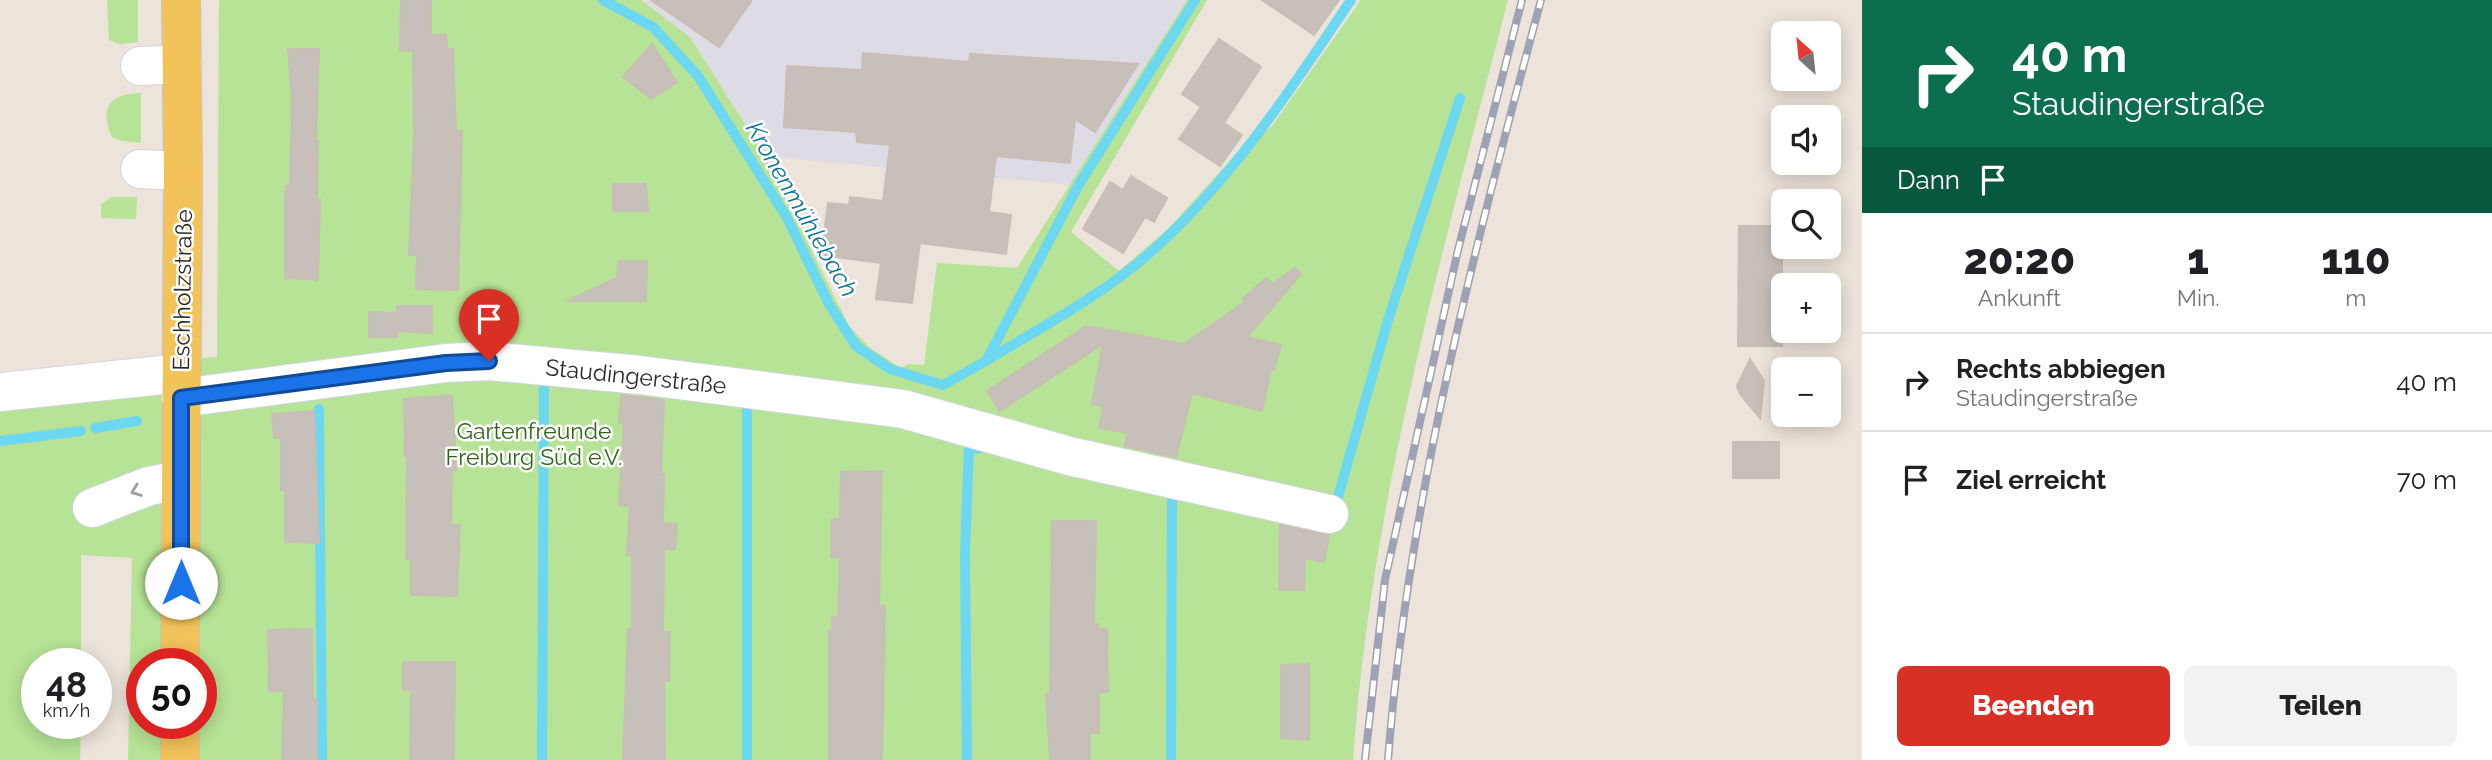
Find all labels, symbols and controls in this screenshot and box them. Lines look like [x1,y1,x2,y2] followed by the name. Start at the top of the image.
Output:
[1771,21,1841,91] north arrow
[1771,21,1841,427] map controls
[2012,26,2127,83] text: 40 m
[1897,28,1988,119] icon: right
[2012,85,2265,122] text: Staudingerstraße
[1771,105,1841,175] button: sound
[740,116,864,302] water label: Kronenmühlebach
[1974,161,2012,199] icon: arrive
[1897,165,1960,195] text: Dann
[1771,189,1841,259] button: search
[167,209,197,371] street label: Eschholzstraße
[1963,235,2075,284] text: 20:20
[2187,235,2209,284] text: 1
[2321,235,2390,284] text: 110
[1771,273,1841,343] button: +
[1978,284,2061,311] text: Ankunft
[2177,284,2220,311] text: Min.
[2345,284,2366,311] text: m
[459,289,519,361] pin
[470,300,508,338] icon: arrive
[544,353,728,399] street label: Staudingerstraße
[1956,354,2166,384] text: Rechts abbiegen
[1771,357,1841,427] button: −
[1897,363,1935,401] icon: right
[2396,367,2457,397] text: 40 m
[1956,384,2138,411] text: Staudingerstraße
[446,417,622,470] park label: Gartenfreunde Freiburg Süd e.V.
[1897,461,1935,499] icon: arrive
[1956,465,2106,495] text: Ziel erreicht
[2397,465,2457,495] text: 70 m
[131,482,143,496] one-way arrow
[144,546,218,620] position arrow
[126,648,217,739] speed limit sign: 50
[46,664,87,705] text: 48
[1897,666,2170,746] button: Beenden
[2184,666,2457,746] button: Teilen
[43,700,90,721] text: km/h

